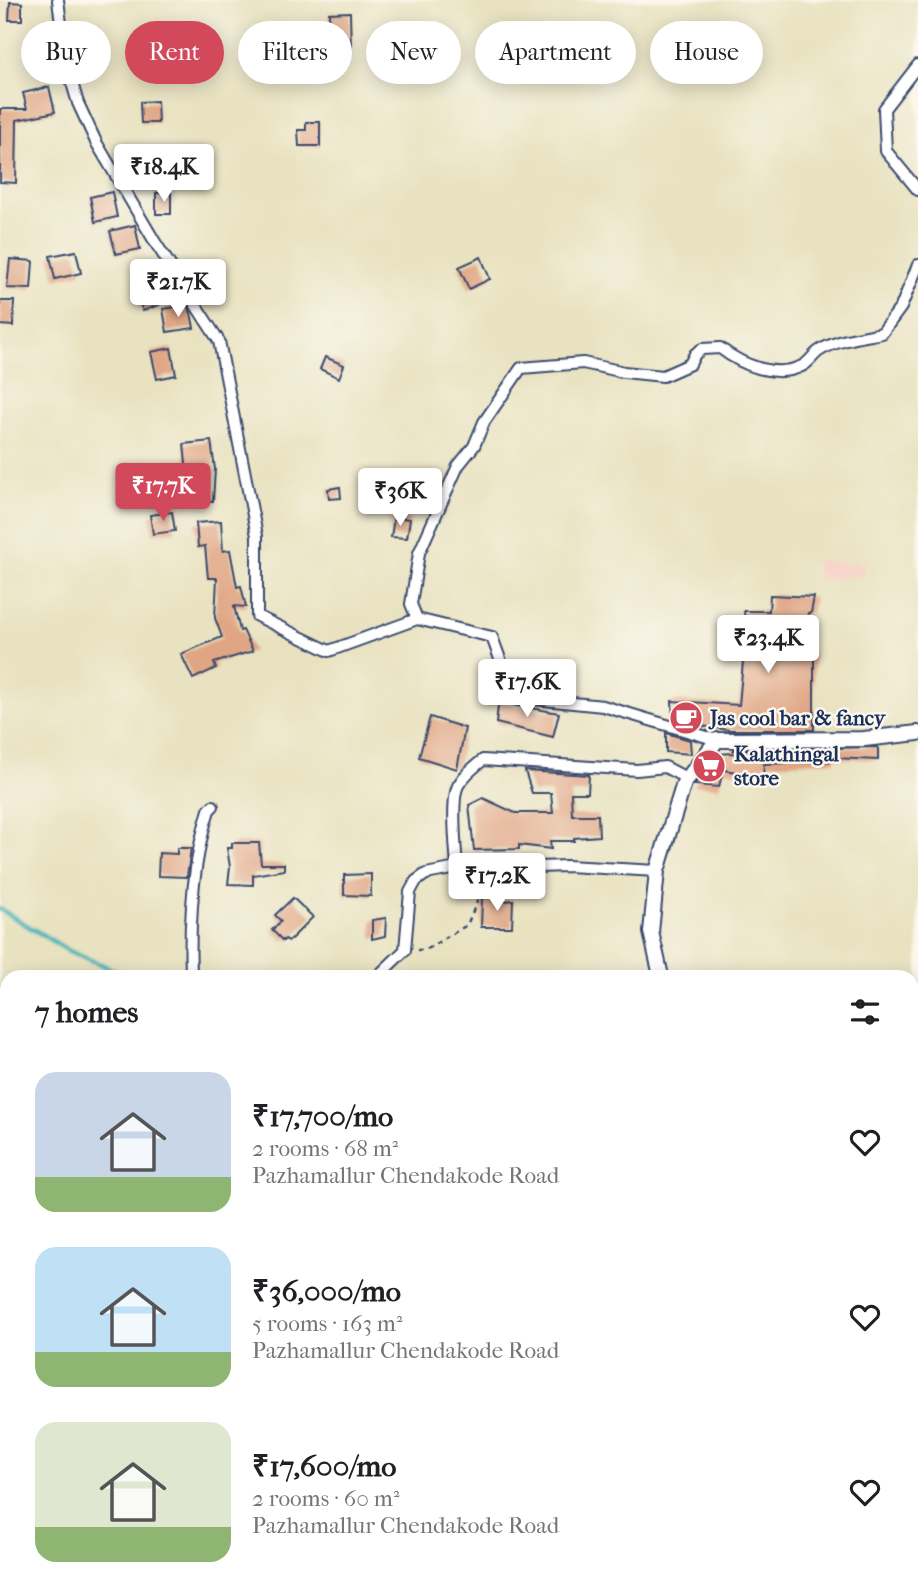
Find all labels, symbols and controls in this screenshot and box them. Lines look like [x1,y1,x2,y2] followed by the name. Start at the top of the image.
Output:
[21,21,111,84] chip: Buy
[125,21,224,84] chip: Rent
[238,21,352,84] chip: Filters
[366,21,461,84] chip: New
[475,21,636,84] chip: Apartment
[650,21,763,84] chip: House
[107,144,221,204] pin: ₹18.4K
[130,153,198,180] text: ₹18.4K
[121,260,235,319] pin: ₹21.7K
[146,268,210,295] text: ₹21.7K
[106,463,220,523] pin: ₹17.7K
[359,468,441,528] pin: ₹36K
[131,472,195,499] text: ₹17.7K
[374,477,426,504] text: ₹36K
[711,616,825,675] pin: ₹23.4K
[733,624,803,651] text: ₹23.4K
[470,660,584,719] pin: ₹17.6K
[494,668,560,695] text: ₹17.6K
[667,699,705,737] cafe icon: Jas cool bar & fancy
[708,706,887,730] place label: Jas cool bar & fancy
[734,742,839,790] place label: Kalathingal store
[690,747,728,785] supermarket icon: Kalathingal store
[440,853,554,913] pin: ₹17.2K
[464,862,530,889] text: ₹17.2K
[846,993,884,1031] icon: filters
[35,995,138,1030] text: 7 homes
[252,1099,393,1134] text: ₹17,700/mo
[91,1100,175,1184] icon: home
[846,1123,884,1161] icon: heart
[252,1135,398,1162] text: 2 rooms · 68 m²
[252,1162,559,1189] text: Pazhamallur Chendakode Road
[252,1274,401,1309] text: ₹36,000/mo
[91,1275,175,1359] icon: home
[846,1298,884,1336] icon: heart
[252,1310,402,1337] text: 5 rooms · 163 m²
[252,1337,559,1364] text: Pazhamallur Chendakode Road
[252,1449,397,1484] text: ₹17,600/mo
[91,1450,175,1534] icon: home
[846,1473,884,1511] icon: heart
[252,1485,399,1512] text: 2 rooms · 60 m²
[252,1512,559,1539] text: Pazhamallur Chendakode Road

